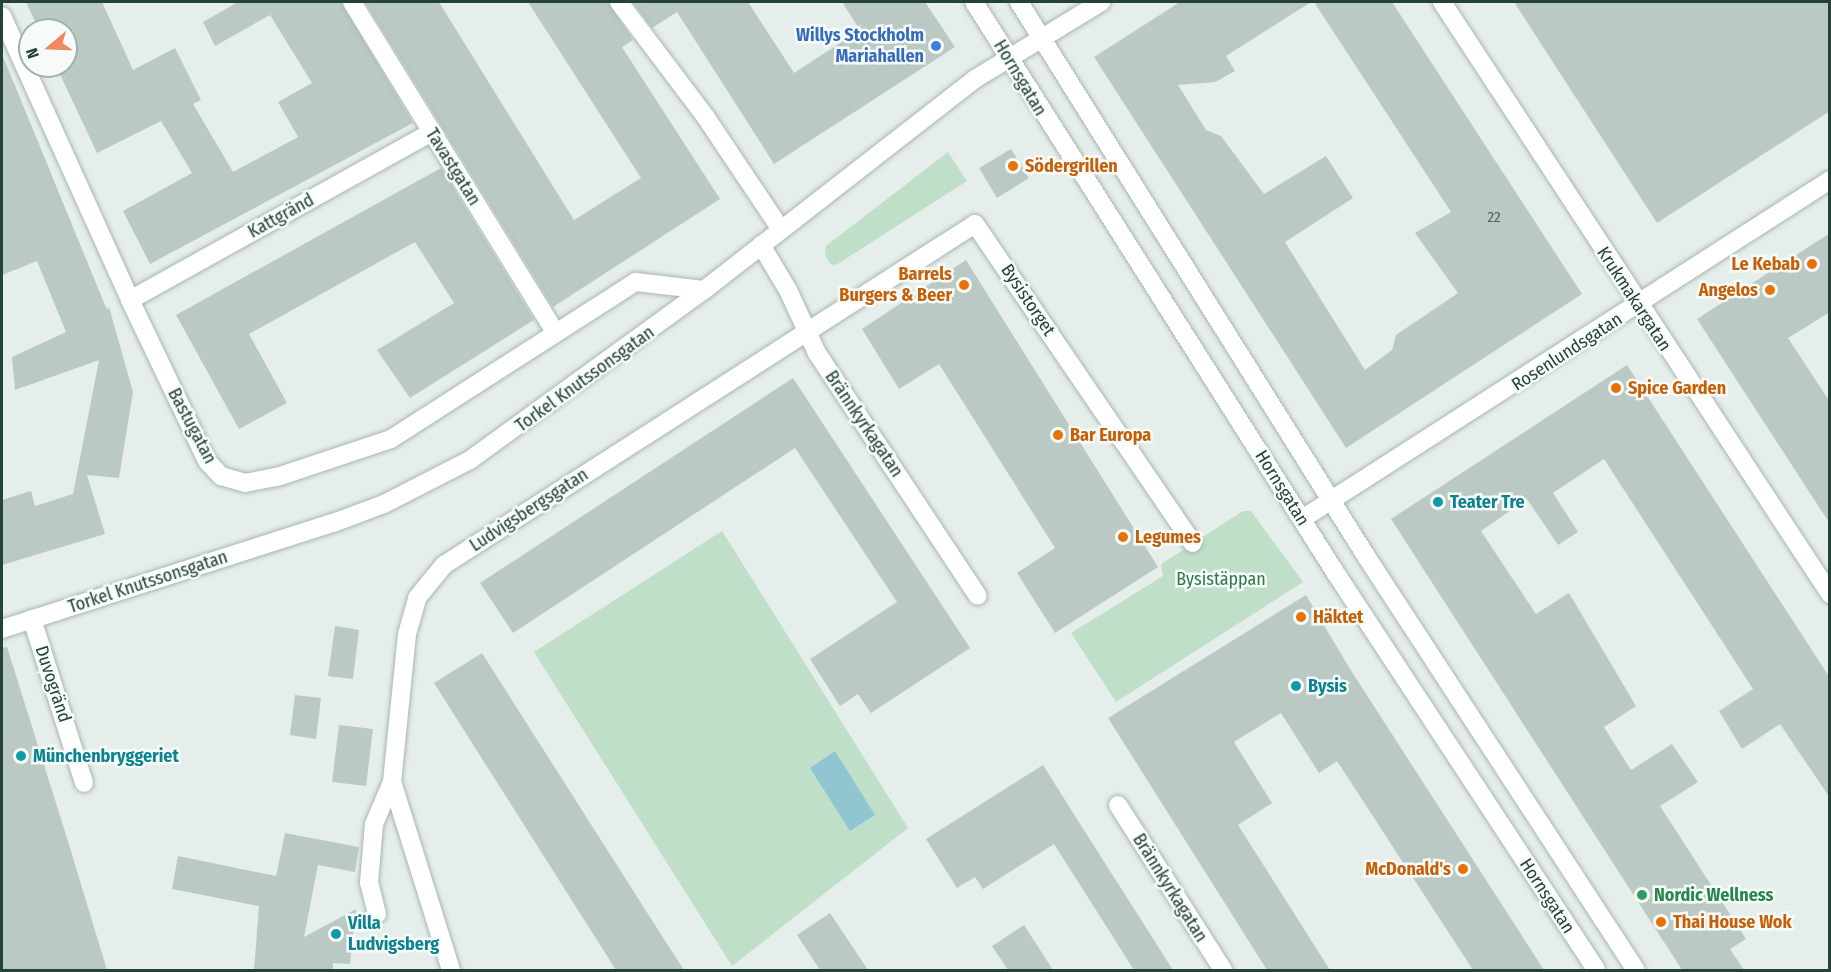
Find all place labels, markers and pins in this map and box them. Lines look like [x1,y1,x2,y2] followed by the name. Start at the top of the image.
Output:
[796,25,924,68] place label: Willys Stockholm Mariahallen
[929,39,943,53] marker: Willys Stockholm Mariahallen
[1025,155,1118,177] place label: Södergrillen
[1006,159,1020,173] marker: Södergrillen
[1732,253,1800,275] place label: Le Kebab
[1805,257,1819,271] marker: Le Kebab
[839,264,952,306] place label: Barrels Burgers & Beer
[957,278,971,292] marker: Barrels Burgers & Beer
[1699,279,1758,301] place label: Angelos
[1763,283,1777,297] marker: Angelos
[1628,377,1726,399] place label: Spice Garden
[1609,381,1623,395] marker: Spice Garden
[1070,424,1151,446] place label: Bar Europa
[1051,428,1065,442] marker: Bar Europa
[1450,491,1525,513] place label: Teater Tre
[1431,495,1445,509] marker: Teater Tre
[1135,526,1201,548] place label: Legumes
[1116,530,1130,544] marker: Legumes
[1313,606,1363,628] place label: Häktet
[1294,610,1308,624] marker: Häktet
[1308,675,1347,697] place label: Bysis
[1289,679,1303,693] marker: Bysis
[33,745,179,767] place label: Münchenbryggeriet
[14,749,28,763] marker: Münchenbryggeriet
[1365,858,1451,880] place label: McDonald's
[1456,862,1470,876] marker: McDonald's
[1654,884,1773,906] place label: Nordic Wellness
[1635,888,1649,902] marker: Nordic Wellness
[1673,911,1792,933] place label: Thai House Wok
[348,913,439,956] place label: Villa Ludvigsberg
[1654,915,1668,929] marker: Thai House Wok
[329,927,343,941] marker: Villa Ludvigsberg

